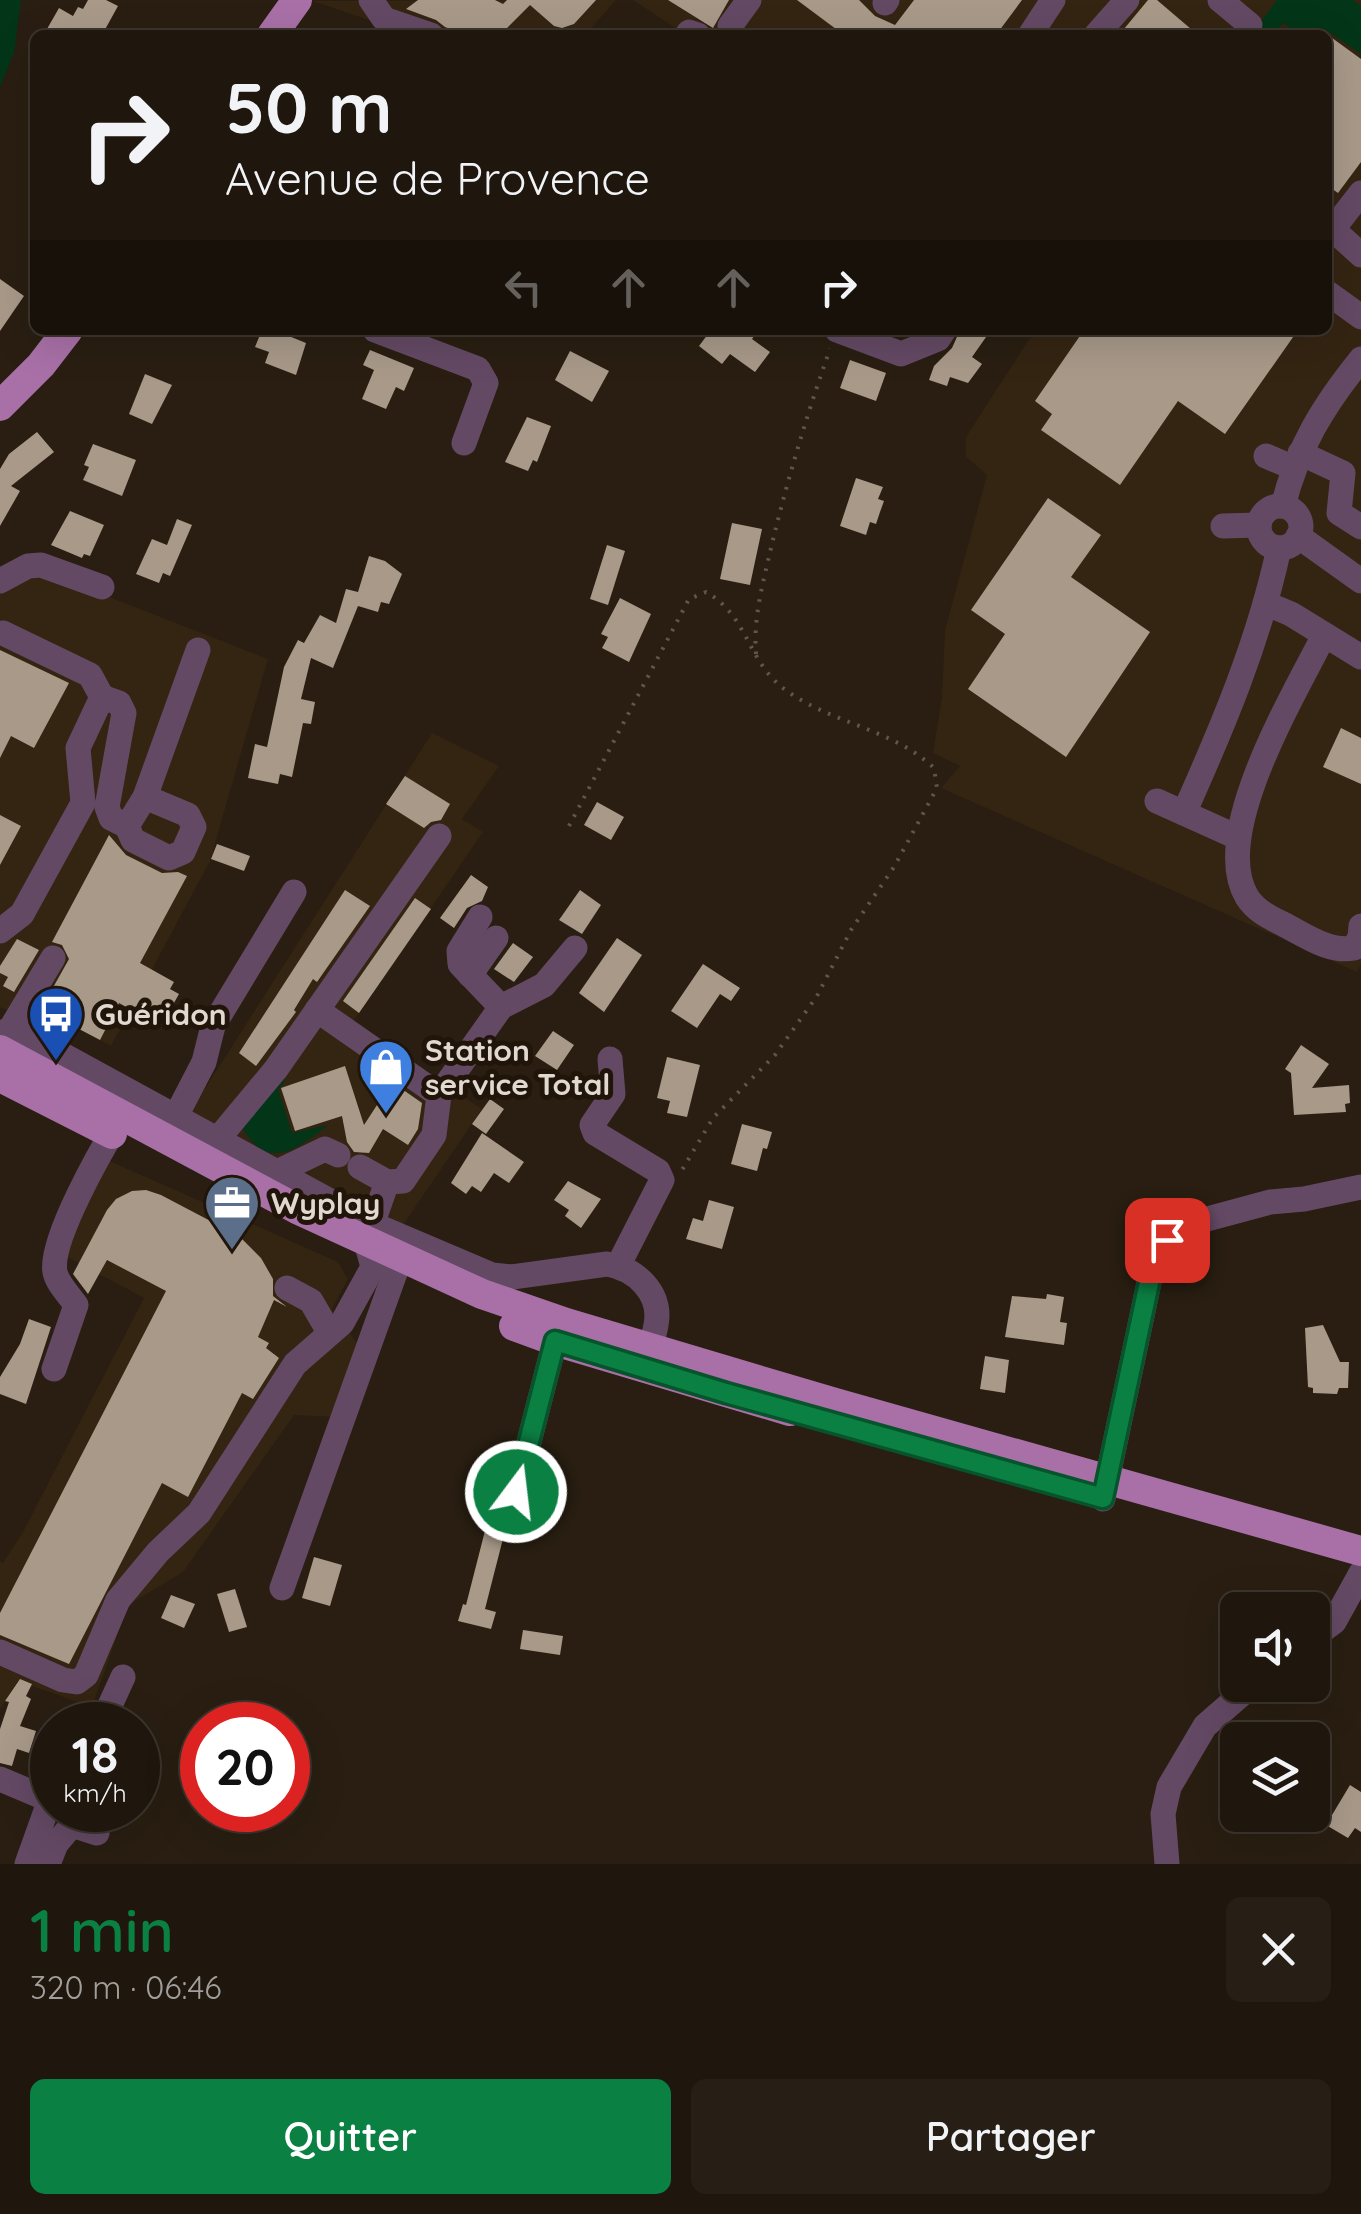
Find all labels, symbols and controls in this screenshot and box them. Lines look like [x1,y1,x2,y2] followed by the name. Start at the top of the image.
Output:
[225,63,392,151] text: 50 m
[60,70,190,200] icon: right
[225,150,650,206] text: Avenue de Provence
[496,260,551,315] icon: left
[601,260,656,315] icon: ahead
[706,260,761,315] icon: ahead
[811,260,866,315] icon: right
[26,984,86,1063] bus stop icon: Guéridon
[95,995,227,1033] place label: Guéridon
[425,1031,610,1103] place label: Station service Total
[356,1037,416,1116] shop icon: Station service Total
[202,1173,262,1252] office icon: Wyplay
[271,1184,380,1222] place label: Wyplay
[1125,1198,1210,1283] pin
[1140,1213,1195,1268] icon: arrive
[464,1440,568,1544] position arrow
[1220,1592,1330,1832] map controls
[1220,1592,1330,1702] button: sound
[180,1702,310,1832] speed limit sign: 20
[1220,1722,1330,1832] button: layers
[72,1723,118,1786] text: 18
[63,1777,127,1808] text: km/h
[30,1892,174,1967] text: 1 min
[1226,1897,1331,2002] button: close
[30,1967,222,2007] text: 320 m · 06:46
[30,2079,671,2194] button: Quitter
[691,2079,1331,2194] button: Partager

